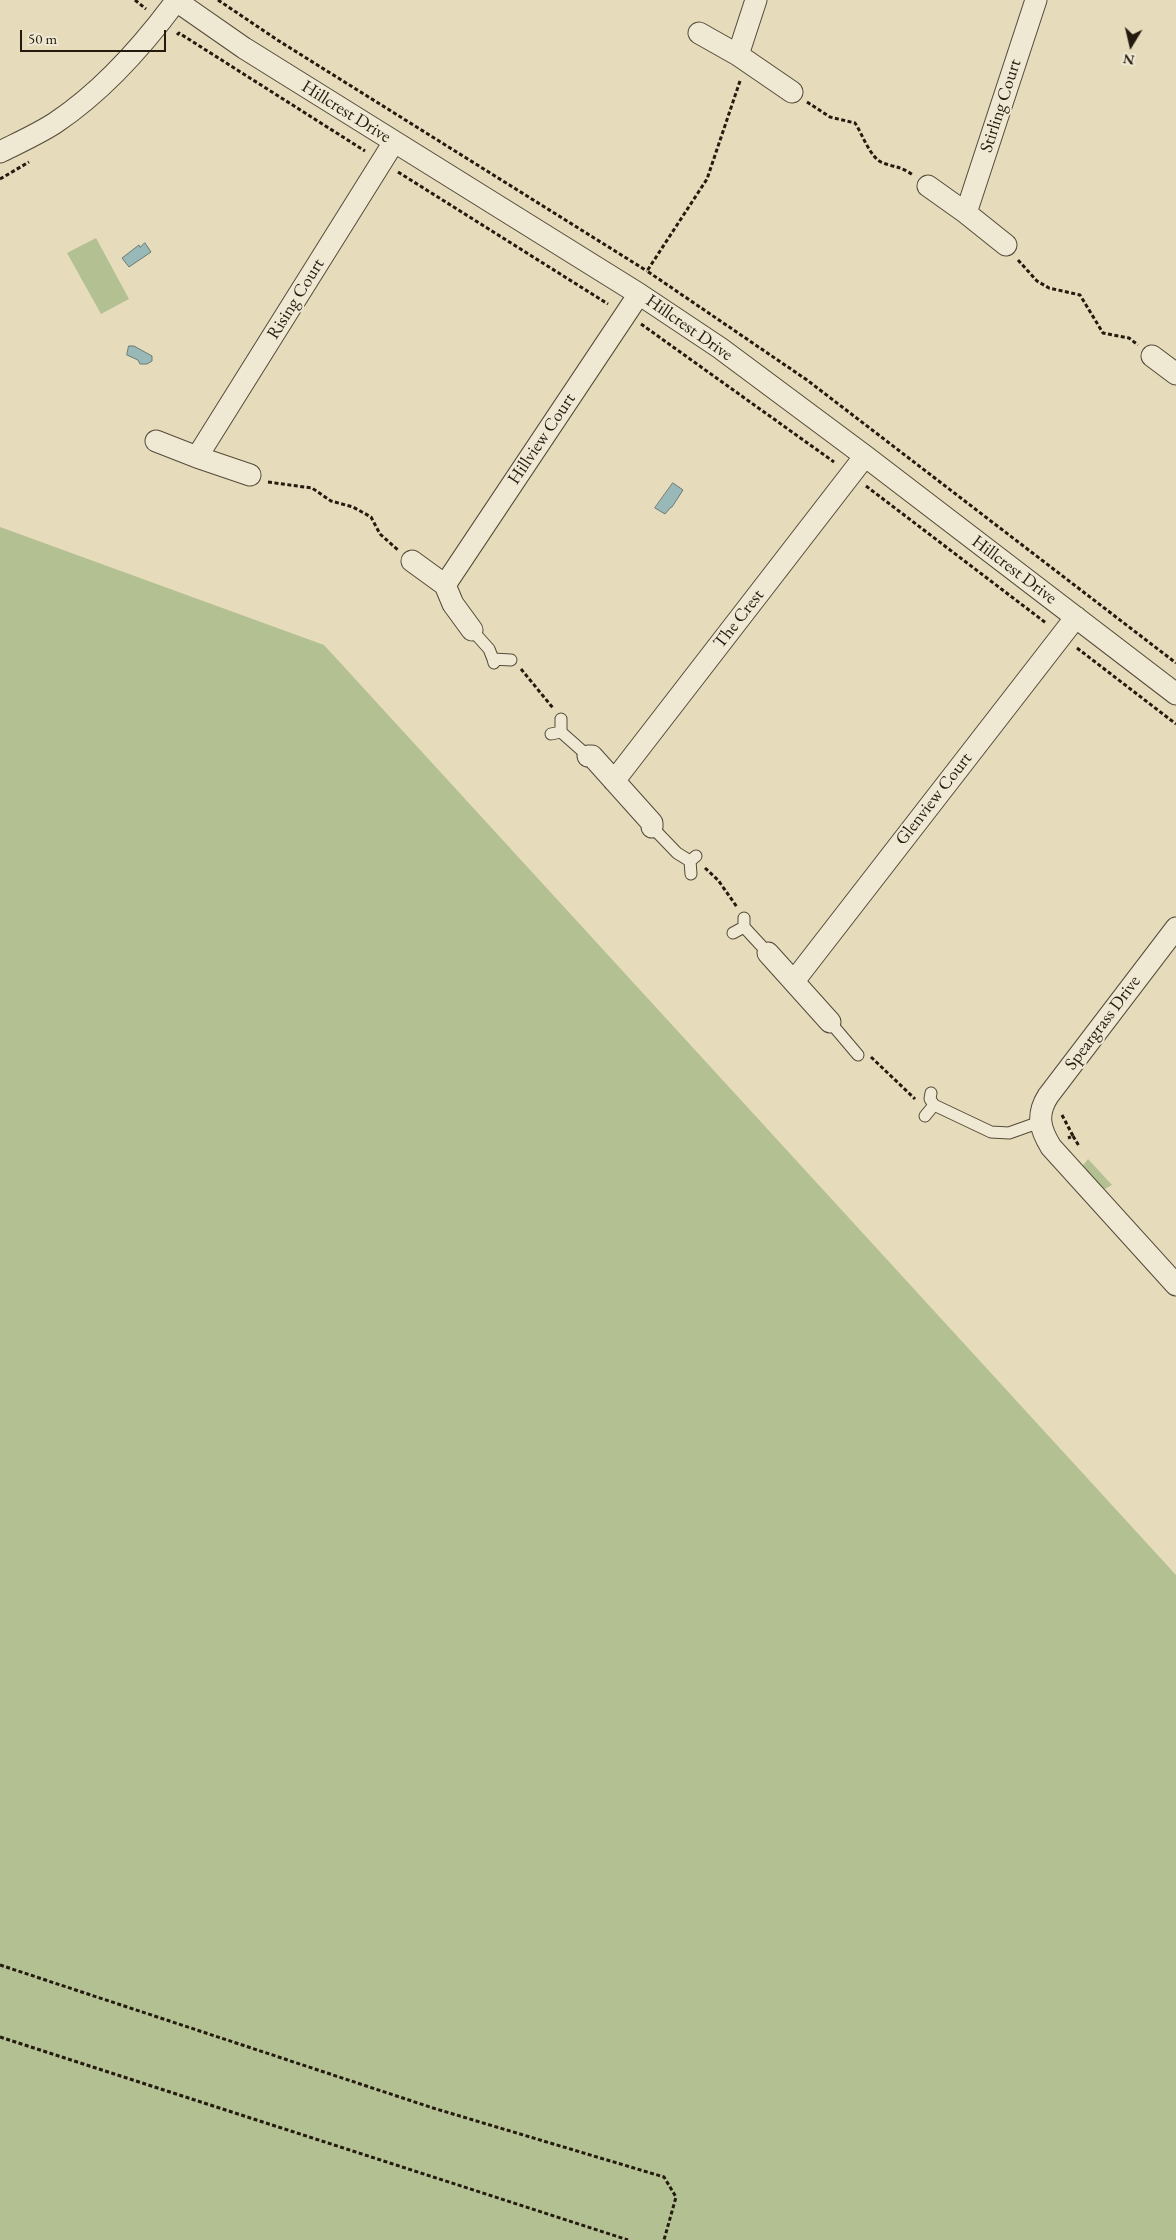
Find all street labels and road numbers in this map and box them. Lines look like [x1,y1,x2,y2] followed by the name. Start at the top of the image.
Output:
[976,57,1026,155] street label: Stirling Court
[297,76,395,148] street label: Hillcrest Drive
[263,255,329,343] street label: Rising Court
[641,290,737,366] street label: Hillcrest Drive
[503,389,581,489] street label: Hillview Court
[967,531,1061,609] street label: Hillcrest Drive
[709,585,769,653] street label: The Crest
[891,748,977,850] street label: Glenview Court
[1060,972,1146,1074] street label: Speargrass Drive

